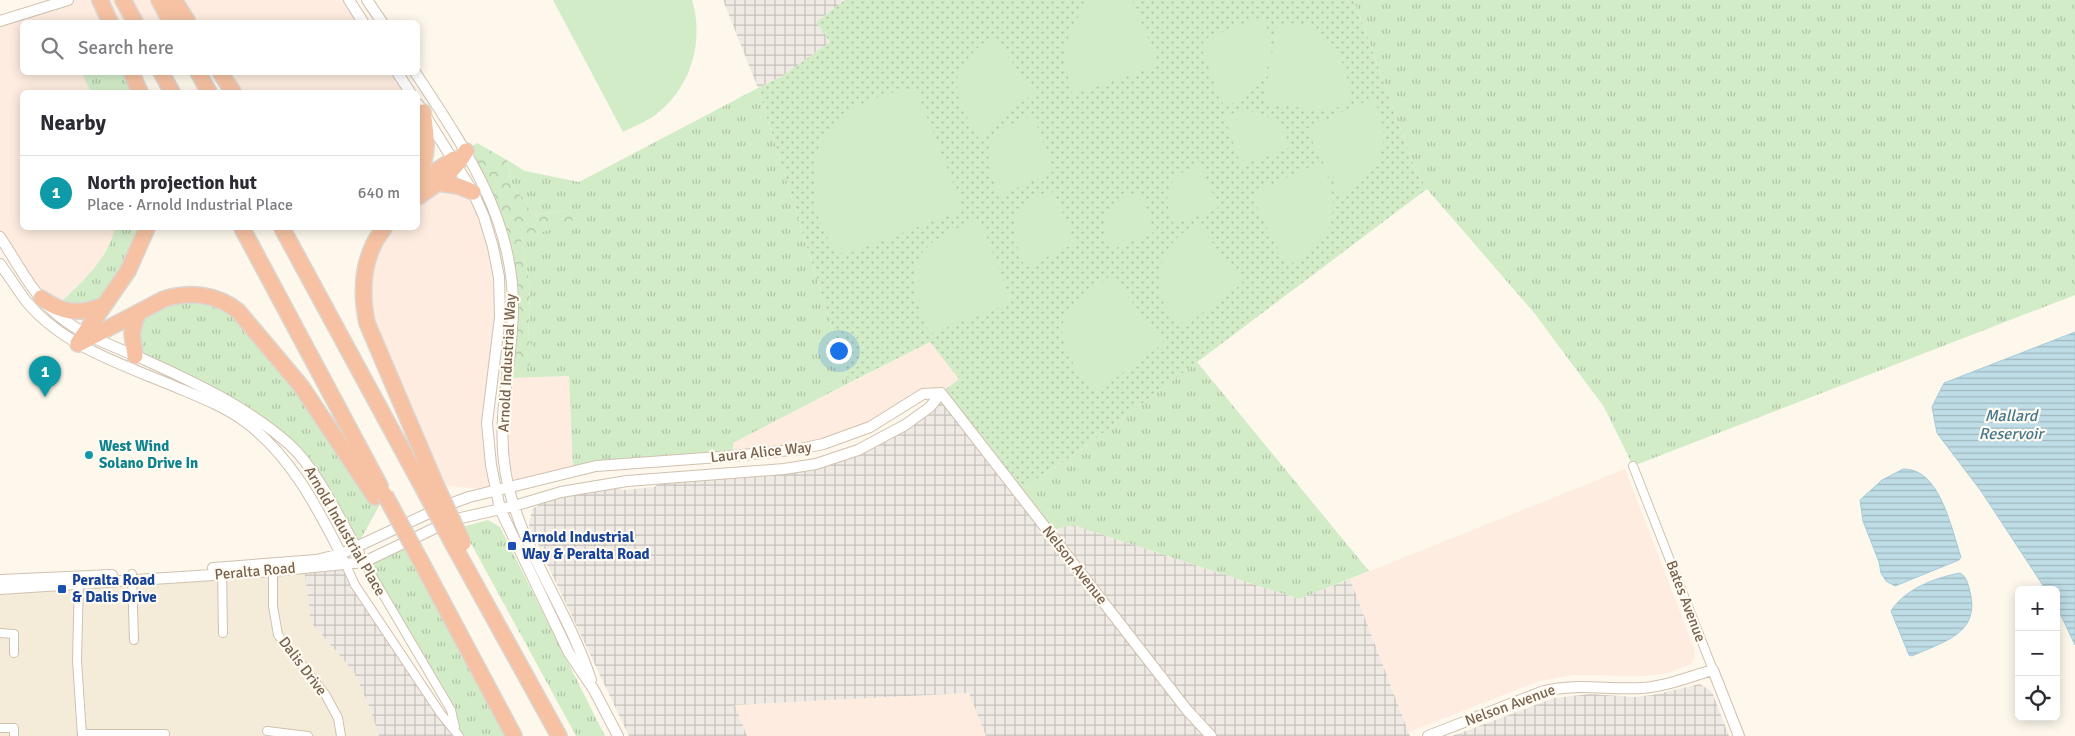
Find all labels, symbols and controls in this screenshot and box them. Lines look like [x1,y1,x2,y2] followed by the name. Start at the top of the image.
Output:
[20,20,420,75] search box
[38,34,66,62] icon: search
[78,36,174,60] text: Search here
[40,110,106,136] text: Nearby
[87,171,257,195] text: North projection hut
[52,183,60,203] text: 1
[358,183,400,203] text: 640 m
[87,195,293,215] text: Place · Arnold Industrial Place
[494,293,520,433] street label: Arnold Industrial Way
[826,338,852,364] your location
[29,356,61,397] pin: 1
[1979,406,2045,444] water label: Mallard Reservoir
[99,437,198,472] place label: West Wind Solano Drive In
[710,438,812,466] street label: Laura Alice Way
[83,449,95,461] marker: West Wind Solano Drive In
[300,463,390,599] street label: Arnold Industrial Place
[1039,522,1111,608] street label: Nelson Avenue
[522,528,650,563] place label: Arnold Industrial Way & Peralta Road
[506,540,518,552] marker: Arnold Industrial Way & Peralta Road
[214,558,296,583] street label: Peralta Road
[1662,558,1710,644] street label: Bates Avenue
[72,571,157,606] place label: Peralta Road & Dalis Drive
[56,583,68,595] marker: Peralta Road & Dalis Drive
[2015,586,2060,721] map controls
[2015,586,2060,631] button: +
[2015,631,2060,676] button: −
[275,633,331,699] street label: Dalis Drive
[2015,676,2060,721] button: locate
[1462,680,1558,730] street label: Nelson Avenue

